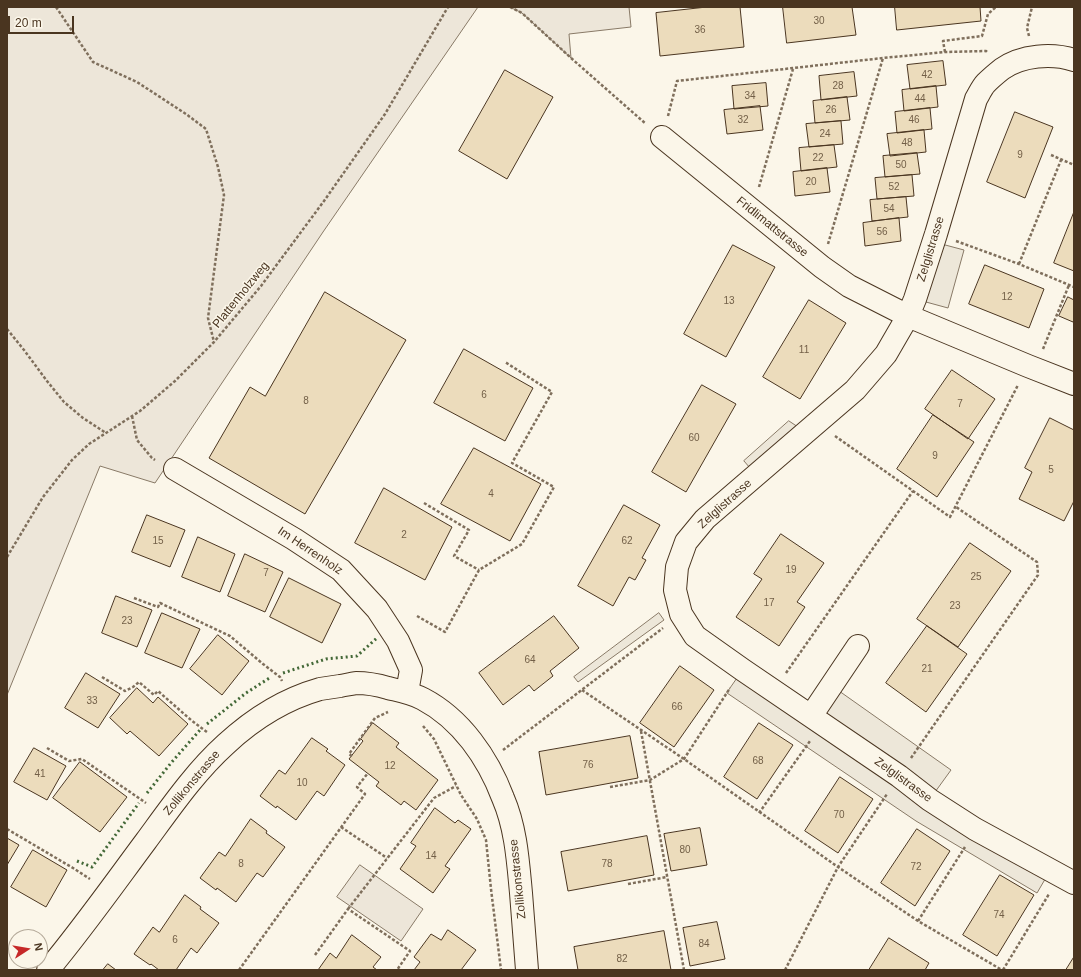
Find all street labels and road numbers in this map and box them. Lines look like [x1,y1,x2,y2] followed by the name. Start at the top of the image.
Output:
[733,194,811,260] street label: Fridlimattstrasse
[914,215,948,283] street label: Zelglistrasse
[210,259,272,331] street label: Plattenholzweg
[695,476,755,532] street label: Zelglistrasse
[275,524,345,578] street label: Im Herrenholz
[161,748,223,818] street label: Zollikonstrasse
[872,754,934,806] street label: Zelglistrasse
[507,838,529,920] street label: Zollikonstrasse

